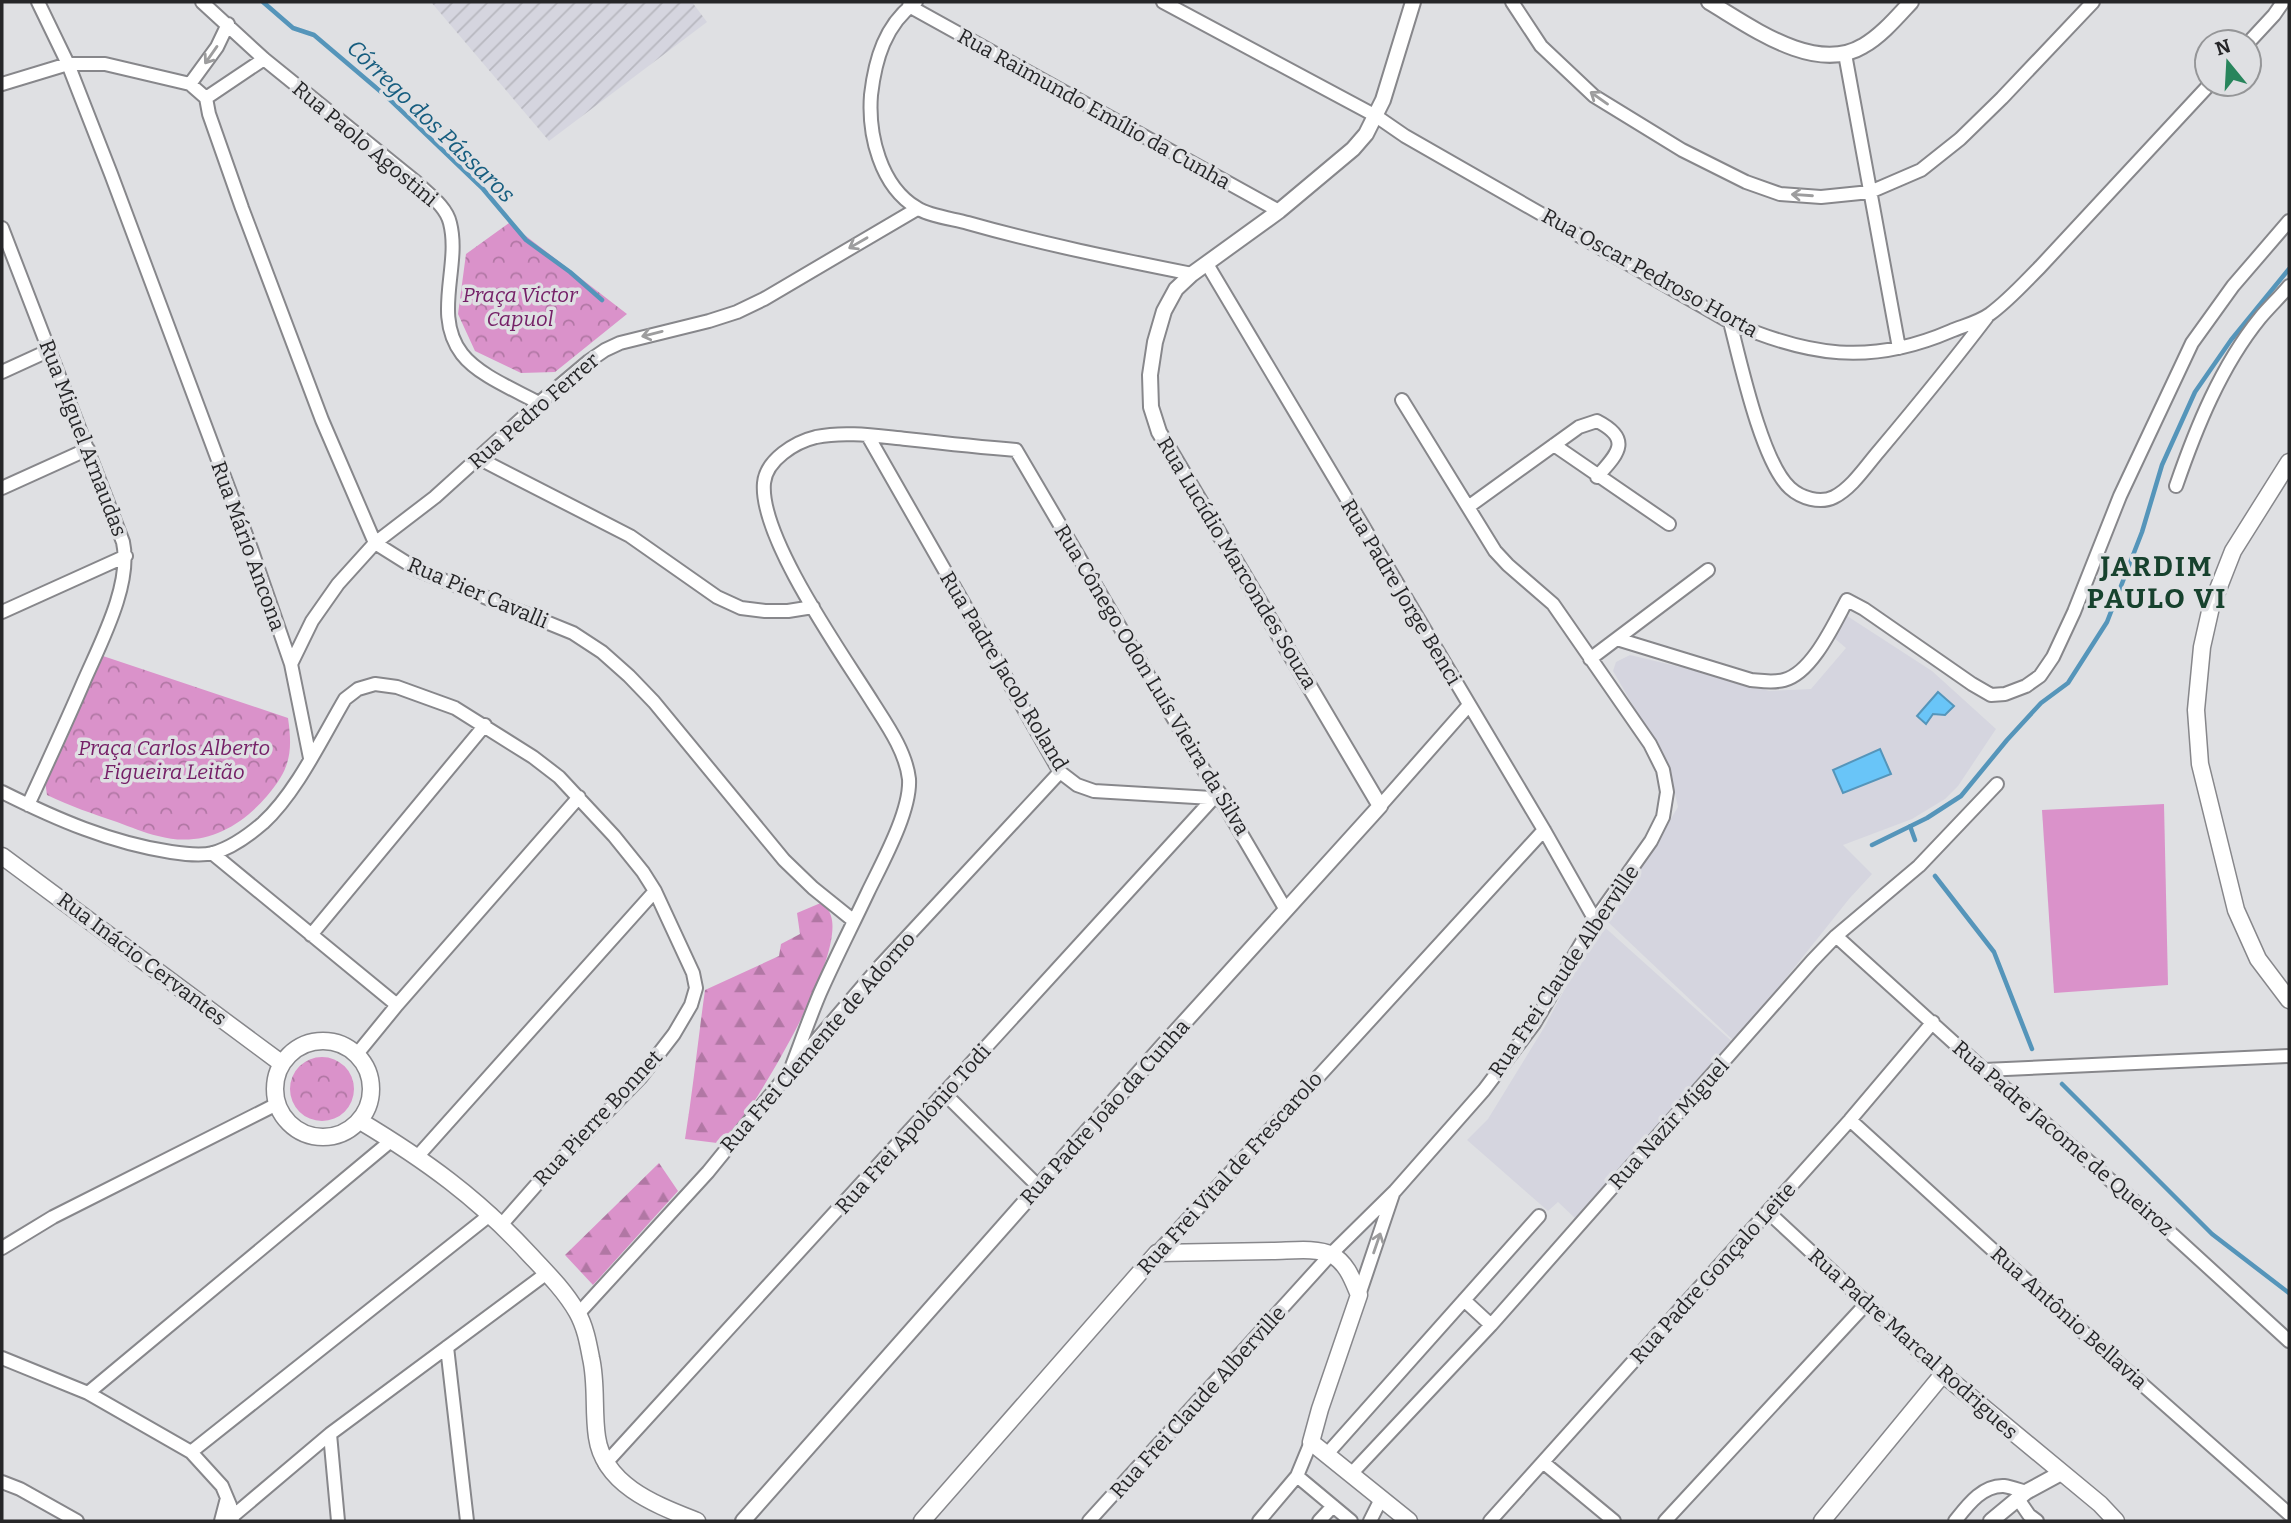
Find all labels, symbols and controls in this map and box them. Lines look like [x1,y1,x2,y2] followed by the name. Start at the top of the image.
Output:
[953,23,1235,195] street label: Rua Raimundo Emílio da Cunha
[2193,28,2263,98] north arrow
[341,34,521,208] water label: Córrego dos Pássaros
[2212,34,2234,61] text: N
[204,45,218,64] one-way arrow
[287,76,443,212] street label: Rua Paolo Agostini
[1590,91,1609,105] one-way arrow
[1791,188,1814,201] one-way arrow
[1537,203,1763,344] street label: Rua Oscar Pedroso Horta
[849,237,869,251] one-way arrow
[462,282,579,332] park label: Praça Victor Capuol
[641,328,664,341] one-way arrow
[33,336,133,540] street label: Rua Miguel Arnaudas
[463,347,605,475] street label: Rua Pedro Ferrer
[1151,432,1323,694] street label: Rua Lucídio Marcondes Souza
[205,458,291,635] street label: Rua Mário Ancona
[1335,494,1467,690] street label: Rua Padre Jorge Benci
[1049,520,1256,840] street label: Rua Cônego Odon Luís Vieira da Silva
[2087,550,2227,615] district label: JARDIM PAULO VI
[404,552,552,634] street label: Rua Pier Cavalli
[934,567,1074,775] street label: Rua Padre Jacob Roland
[78,735,270,785] park label: Praça Carlos Alberto Figueira Leitão
[1483,860,1645,1082] street label: Rua Frei Claude Alberville
[52,887,232,1031] street label: Rua Inácio Cervantes
[715,926,921,1158] street label: Rua Frei Clemente de Adorno
[1015,1013,1196,1210] street label: Rua Padre João da Cunha
[1947,1035,2179,1241] street label: Rua Padre Jacome de Queiroz
[830,1039,996,1219] street label: Rua Frei Apolônio Todi
[528,1044,668,1191] street label: Rua Pierre Bonnet
[1603,1053,1735,1195] street label: Rua Nazir Miguel
[1132,1066,1328,1280] street label: Rua Frei Vital de Frescarolo
[1625,1177,1801,1369] street label: Rua Padre Gonçalo Leite
[1371,1232,1384,1254] one-way arrow
[1986,1241,2153,1395] street label: Rua Antônio Bellavia
[1803,1243,2023,1445] street label: Rua Padre Marcal Rodrigues
[1105,1300,1291,1504] street label: Rua Frei Claude Alberville

